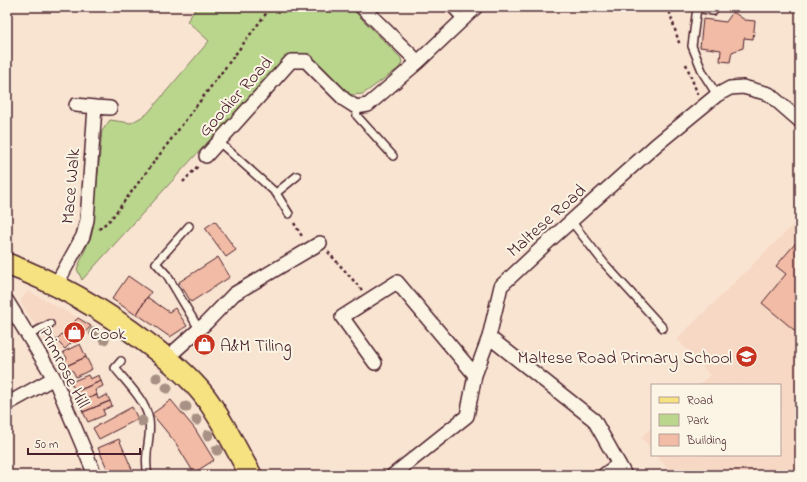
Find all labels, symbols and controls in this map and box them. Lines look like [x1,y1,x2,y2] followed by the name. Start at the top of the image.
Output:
[193,51,280,143] street label: Goodier Road
[56,147,88,225] street label: Mace Walk
[502,179,593,264] street label: Maltese Road
[61,320,87,346] shop icon: Cook
[90,322,126,348] place label: Cook
[32,323,95,413] street label: Primrose Hill
[192,332,218,358] shop icon: A&M Tiling
[220,334,292,361] place label: A&M Tiling
[734,344,760,370] school or university icon: Maltese Road Primary School
[518,346,732,372] place label: Maltese Road Primary School
[651,384,781,456] legend
[687,392,713,410] text: Road
[687,412,709,430] text: Park
[28,430,140,456] scale bar
[686,432,726,451] text: Building
[34,436,58,454] text: 50 m

